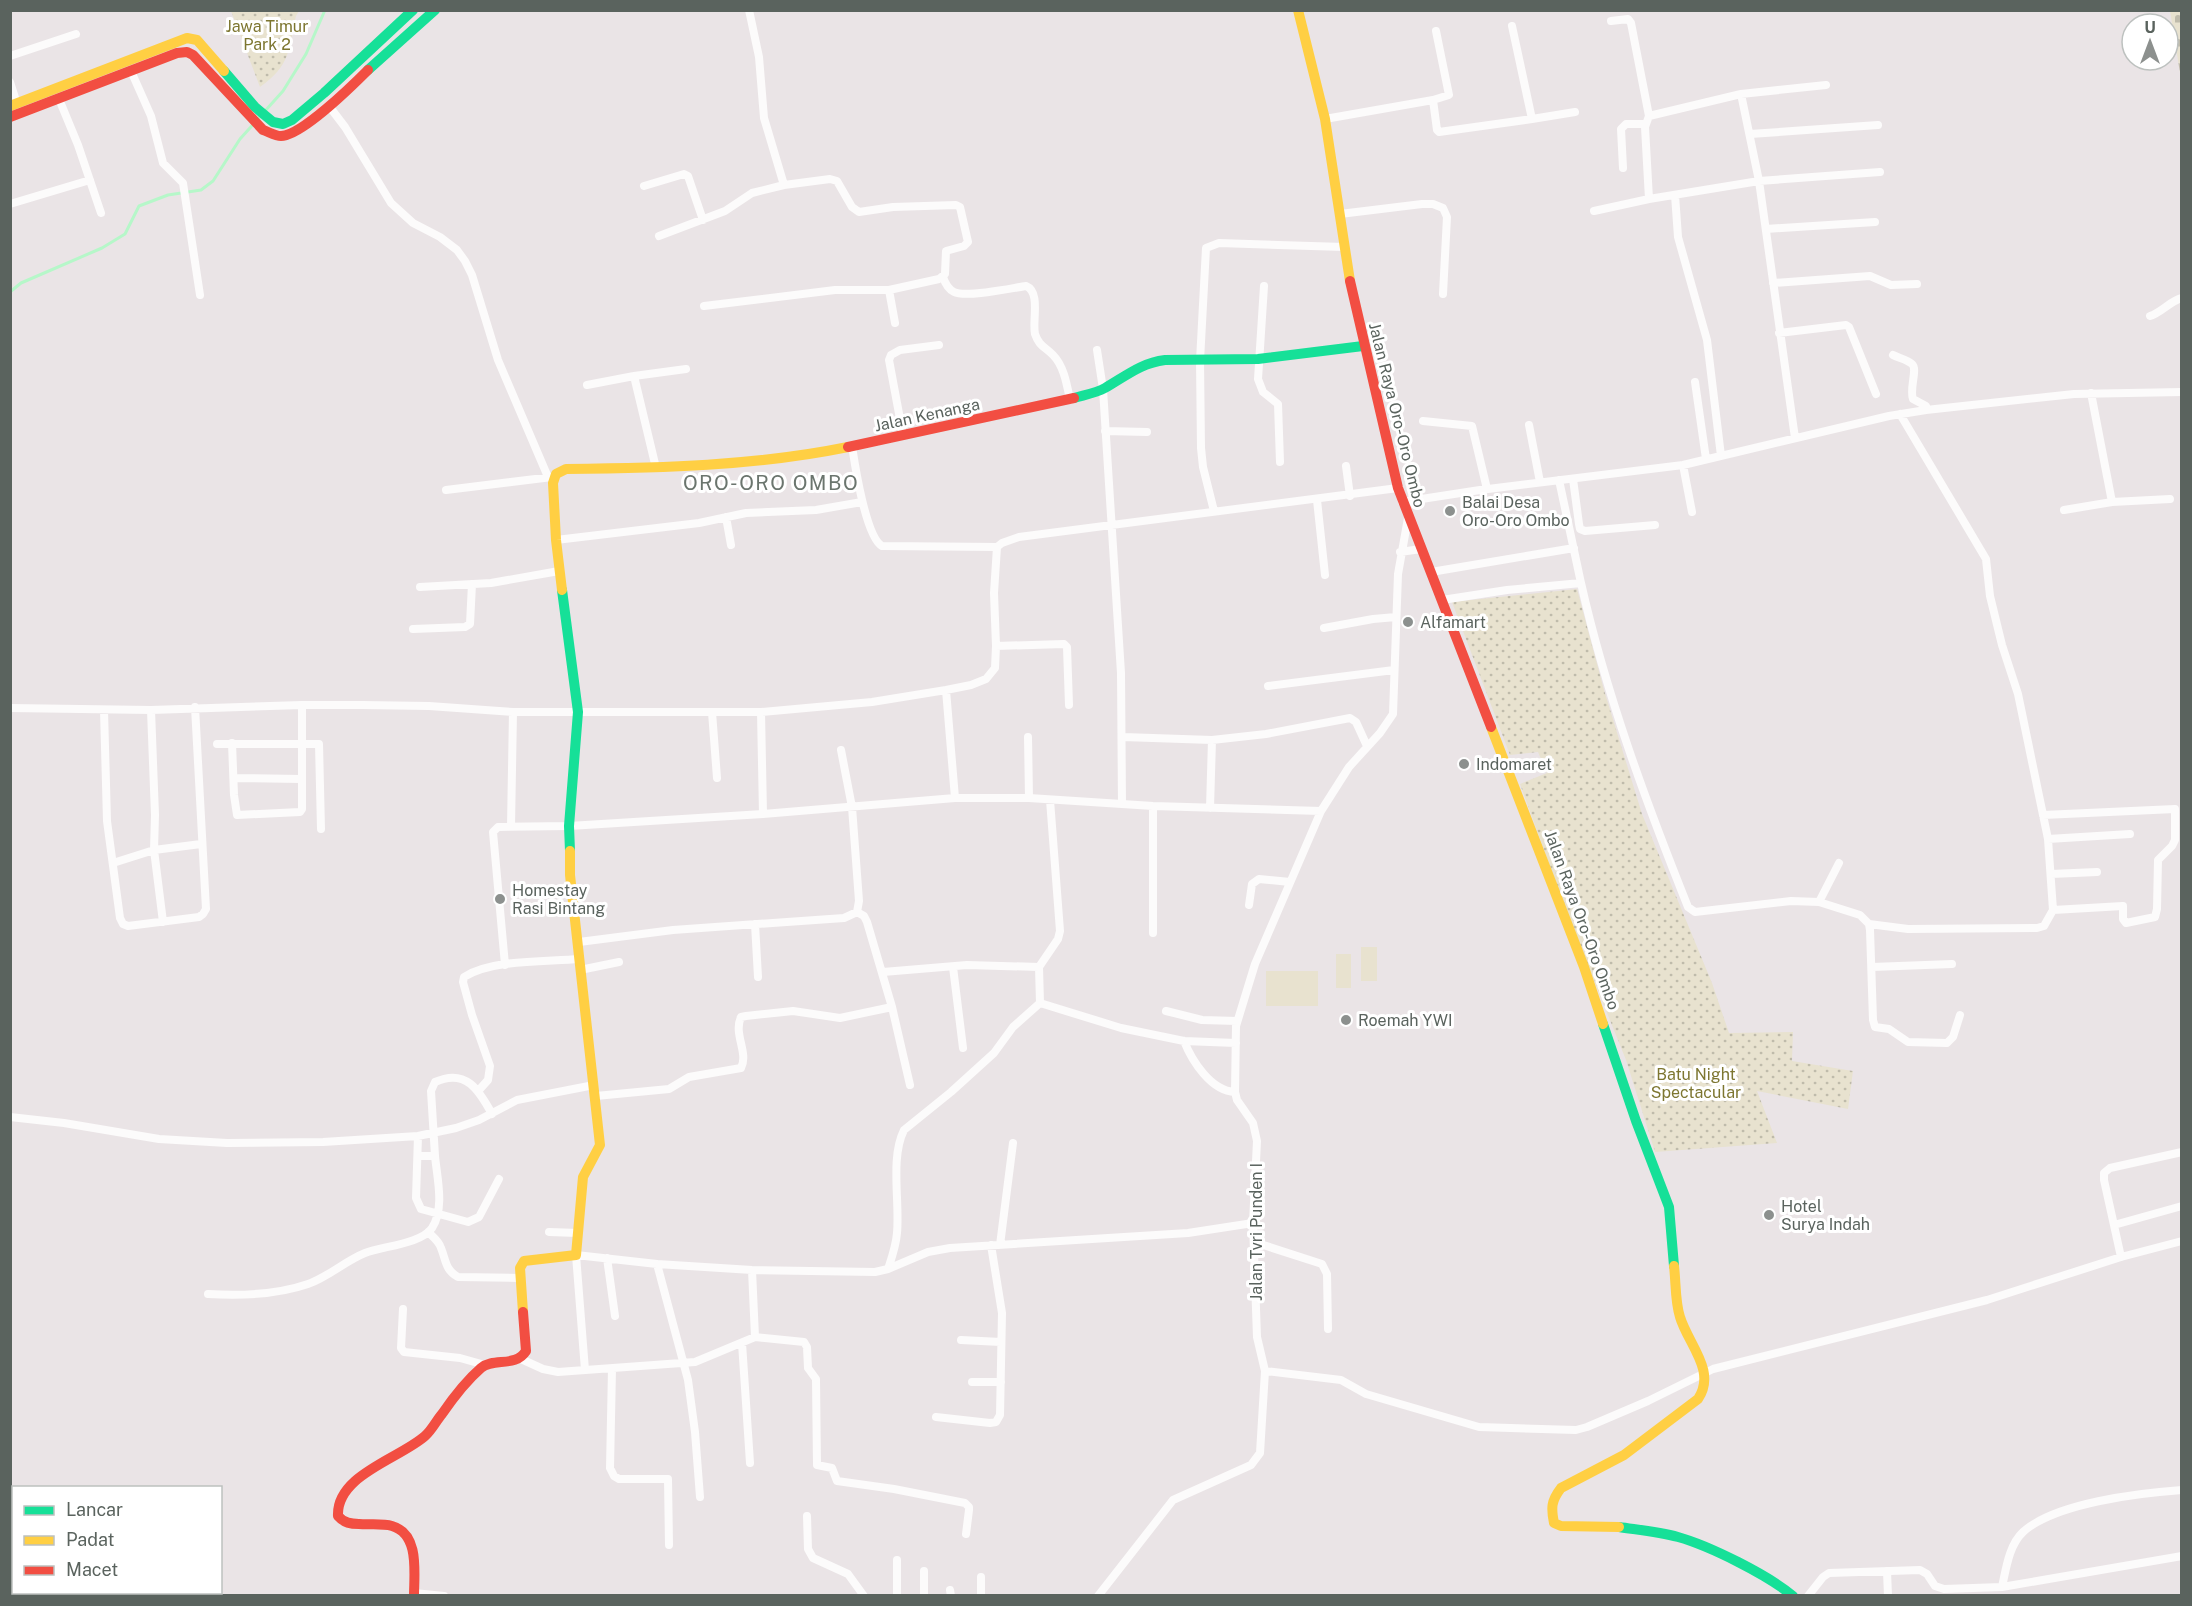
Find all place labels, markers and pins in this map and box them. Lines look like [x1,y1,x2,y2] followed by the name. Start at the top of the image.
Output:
[1462,493,1570,530] place label: Balai Desa Oro-Oro Ombo
[1443,504,1457,518] marker: Balai Desa Oro-Oro Ombo
[1420,613,1486,632] place label: Alfamart
[1401,615,1415,629] marker: Alfamart
[1476,755,1552,774] place label: Indomaret
[1457,757,1471,771] marker: Indomaret
[512,881,605,918] place label: Homestay Rasi Bintang
[493,892,507,906] marker: Homestay Rasi Bintang
[1358,1011,1452,1030] place label: Roemah YWI
[1339,1013,1353,1027] marker: Roemah YWI
[1781,1197,1870,1234] place label: Hotel Surya Indah
[1762,1208,1776,1222] marker: Hotel Surya Indah

